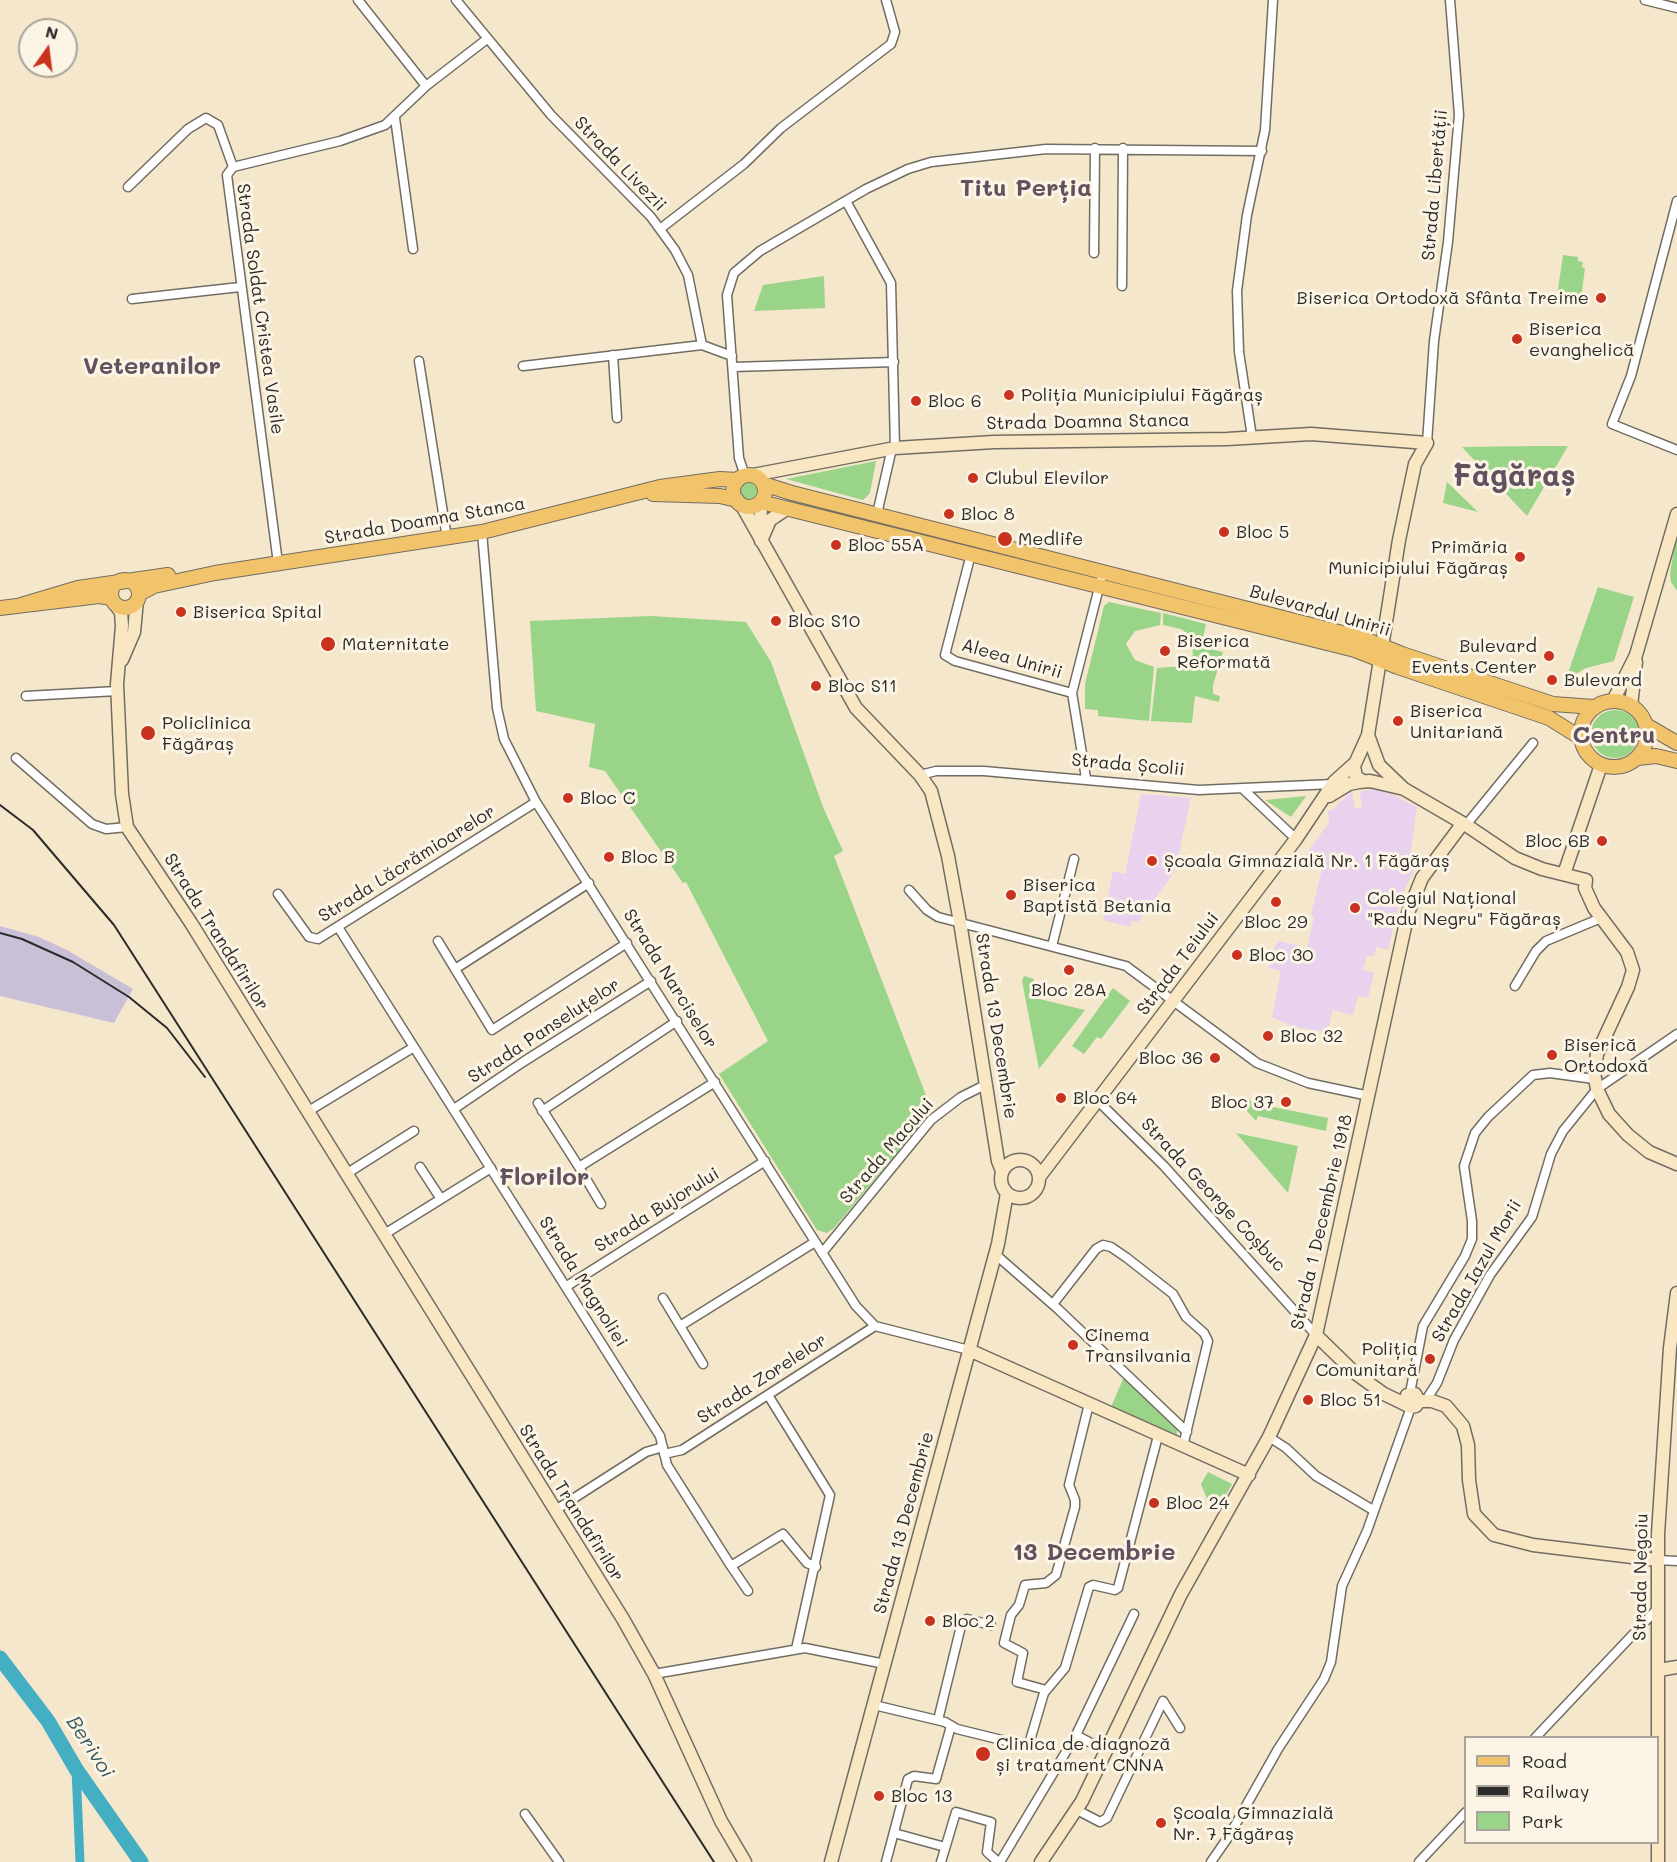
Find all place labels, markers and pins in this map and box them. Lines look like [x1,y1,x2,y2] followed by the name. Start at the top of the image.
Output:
[1297,287,1589,309] place label: Biserica Ortodoxă Sfânta Treime
[1594,291,1608,305] marker: Biserica Ortodoxă Sfânta Treime
[1529,318,1634,360] place label: Biserica evanghelică
[1510,332,1524,346] marker: Biserica evanghelică
[1021,384,1263,406] place label: Poliția Municipiului Făgăraș
[1002,388,1016,402] marker: Poliția Municipiului Făgăraș
[928,390,982,412] place label: Bloc 6
[909,394,923,408] marker: Bloc 6
[985,467,1109,489] place label: Clubul Elevilor
[966,471,980,485] marker: Clubul Elevilor
[961,503,1015,525] place label: Bloc 8
[942,507,956,521] marker: Bloc 8
[1236,521,1289,543] place label: Bloc 5
[1217,525,1231,539] marker: Bloc 5
[1018,528,1083,550] place label: Medlife
[996,530,1014,548] marker: Medlife
[848,534,924,556] place label: Bloc 55A
[1328,536,1508,578] place label: Primăria Municipiului Făgăraș
[829,538,843,552] marker: Bloc 55A
[1513,550,1527,564] marker: Primăria Municipiului Făgăraș
[193,601,322,623] place label: Biserica Spital
[174,605,188,619] marker: Biserica Spital
[788,610,860,632] place label: Bloc S10
[769,614,783,628] marker: Bloc S10
[1177,630,1271,672] place label: Biserica Reformată
[342,633,449,655] place label: Maternitate
[319,635,337,653] marker: Maternitate
[1412,635,1537,678] place label: Bulevard Events Center
[1158,644,1172,658] marker: Biserica Reformată
[1542,649,1556,663] marker: Bulevard Events Center
[1564,669,1642,691] place label: Bulevard
[1545,673,1559,687] marker: Bulevard
[828,675,897,697] place label: Bloc S11
[809,679,823,693] marker: Bloc S11
[1410,700,1504,742] place label: Biserica Unitariană
[162,712,252,754] place label: Policlinica Făgăraș
[1391,714,1405,728] marker: Biserica Unitariană
[139,724,157,742] marker: Policlinica Făgăraș
[580,787,636,809] place label: Bloc C
[561,791,575,805] marker: Bloc C
[1525,830,1590,852] place label: Bloc 6B
[1595,834,1609,848] marker: Bloc 6B
[621,846,675,868] place label: Bloc B
[602,850,616,864] marker: Bloc B
[1164,850,1450,872] place label: Școala Gimnazială Nr. 1 Făgăraș
[1145,854,1159,868] marker: Școala Gimnazială Nr. 1 Făgăraș
[1023,874,1172,916] place label: Biserica Baptistă Betania
[1367,887,1561,930] place label: Colegiul Național "Radu Negru" Făgăraș
[1004,888,1018,902] marker: Biserica Baptistă Betania
[1269,895,1283,909] marker: Bloc 29
[1348,901,1362,915] marker: Colegiul Național "Radu Negru" Făgăraș
[1244,911,1308,933] place label: Bloc 29
[1249,944,1313,966] place label: Bloc 30
[1230,948,1244,962] marker: Bloc 30
[1062,963,1076,977] marker: Bloc 28A
[1031,979,1107,1001] place label: Bloc 28A
[1280,1025,1343,1047] place label: Bloc 32
[1261,1029,1275,1043] marker: Bloc 32
[1564,1034,1648,1076] place label: Biserică Ortodoxă
[1139,1047,1203,1069] place label: Bloc 36
[1545,1048,1559,1062] marker: Biserică Ortodoxă
[1208,1051,1222,1065] marker: Bloc 36
[1073,1087,1137,1109] place label: Bloc 64
[1054,1091,1068,1105] marker: Bloc 64
[1211,1091,1274,1113] place label: Bloc 37
[1279,1095,1293,1109] marker: Bloc 37
[1085,1324,1191,1366] place label: Cinema Transilvania
[1066,1338,1080,1352] marker: Cinema Transilvania
[1315,1338,1418,1380] place label: Poliția Comunitară
[1423,1352,1437,1366] marker: Poliția Comunitară
[1320,1389,1381,1411] place label: Bloc 51
[1301,1393,1315,1407] marker: Bloc 51
[1166,1492,1229,1514] place label: Bloc 24
[1147,1496,1161,1510] marker: Bloc 24
[942,1610,995,1632] place label: Bloc 2
[923,1614,937,1628] marker: Bloc 2
[996,1733,1171,1776] place label: Clinica de diagnoză și tratament CNNA
[974,1745,992,1763] marker: Clinica de diagnoză și tratament CNNA
[891,1785,952,1807] place label: Bloc 13
[872,1789,886,1803] marker: Bloc 13
[1173,1802,1334,1844] place label: Școala Gimnazială Nr. 7 Făgăraș
[1154,1816,1168,1830] marker: Școala Gimnazială Nr. 7 Făgăraș

